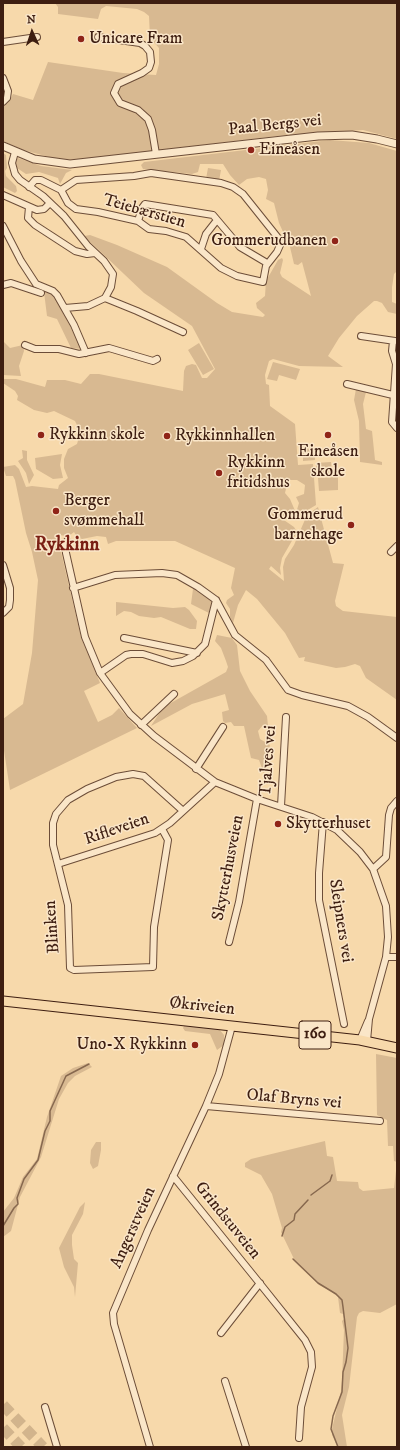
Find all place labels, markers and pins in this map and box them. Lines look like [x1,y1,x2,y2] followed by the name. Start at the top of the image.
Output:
[89,29,182,49] place label: Unicare Fram
[76,34,86,44] marker: Unicare Fram
[259,140,320,160] place label: Eineåsen
[246,145,256,155] marker: Eineåsen
[211,231,327,251] place label: Gommerudbanen
[330,236,340,246] marker: Gommerudbanen
[49,425,145,445] place label: Rykkinn skole
[175,426,275,446] place label: Rykkinnhallen
[36,430,46,440] marker: Rykkinn skole
[323,430,333,440] marker: Eineåsen skole
[162,431,172,441] marker: Rykkinnhallen
[297,442,359,482] place label: Eineåsen skole
[227,453,290,493] place label: Rykkinn fritidshus
[214,468,224,478] marker: Rykkinn fritidshus
[64,491,144,531] place label: Berger svømmehall
[267,505,343,545] place label: Gommerud barnehage
[51,506,61,516] marker: Berger svømmehall
[346,520,356,530] marker: Gommerud barnehage
[286,814,371,834] place label: Skytterhuset
[273,819,283,829] marker: Skytterhuset
[76,1035,187,1055] place label: Uno-X Rykkinn
[190,1040,200,1050] marker: Uno-X Rykkinn

